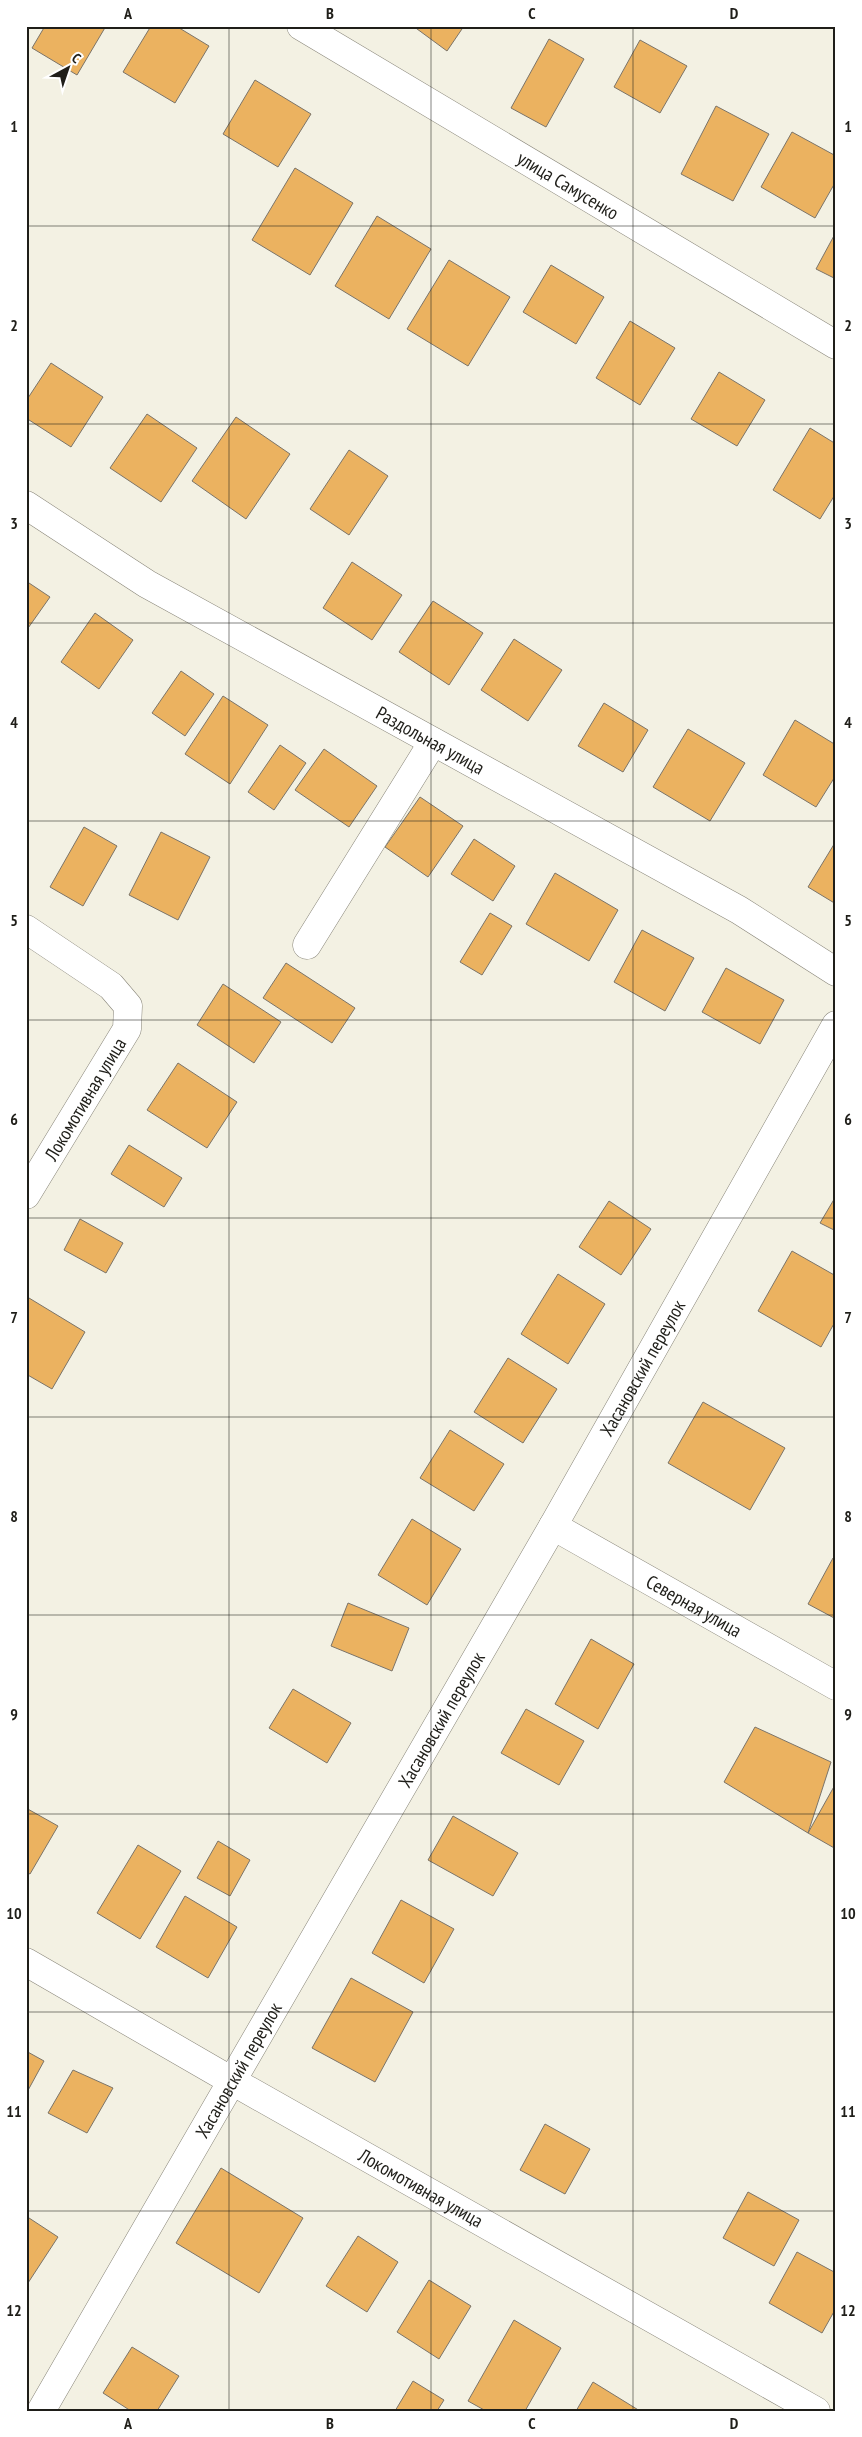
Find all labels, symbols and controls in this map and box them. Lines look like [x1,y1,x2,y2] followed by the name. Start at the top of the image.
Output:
[123,3,133,23] text: A
[326,3,334,23] text: B
[528,3,536,23] text: C
[730,3,739,23] text: D
[42,42,92,92] north arrow
[68,49,85,67] text: С
[10,116,18,136] text: 1
[844,116,852,136] text: 1
[513,146,623,225] street label: улица Самусенко
[10,315,18,335] text: 2
[844,315,852,335] text: 2
[10,513,18,533] text: 3
[844,513,852,533] text: 3
[372,701,489,780] street label: Раздольная улица
[10,712,18,732] text: 4
[844,712,852,732] text: 4
[10,910,18,930] text: 5
[844,910,852,930] text: 5
[38,1033,131,1166] street label: Локомотивная улица
[10,1109,18,1129] text: 6
[844,1109,852,1129] text: 6
[594,1295,691,1440] street label: Хасановский переулок
[10,1307,18,1327] text: 7
[844,1307,852,1327] text: 7
[10,1506,18,1526] text: 8
[844,1506,852,1526] text: 8
[642,1569,746,1642] street label: Северная улица
[393,1647,490,1791] street label: Хасановский переулок
[10,1704,18,1724] text: 9
[844,1704,852,1724] text: 9
[6,1903,22,1923] text: 10
[840,1903,856,1923] text: 10
[190,1997,287,2142] street label: Хасановский переулок
[6,2101,22,2121] text: 11
[840,2101,856,2121] text: 11
[354,2143,488,2233] street label: Локомотивная улица
[6,2300,22,2320] text: 12
[840,2300,856,2320] text: 12
[123,2413,133,2433] text: A
[326,2413,334,2433] text: B
[528,2413,536,2433] text: C
[730,2413,739,2433] text: D

